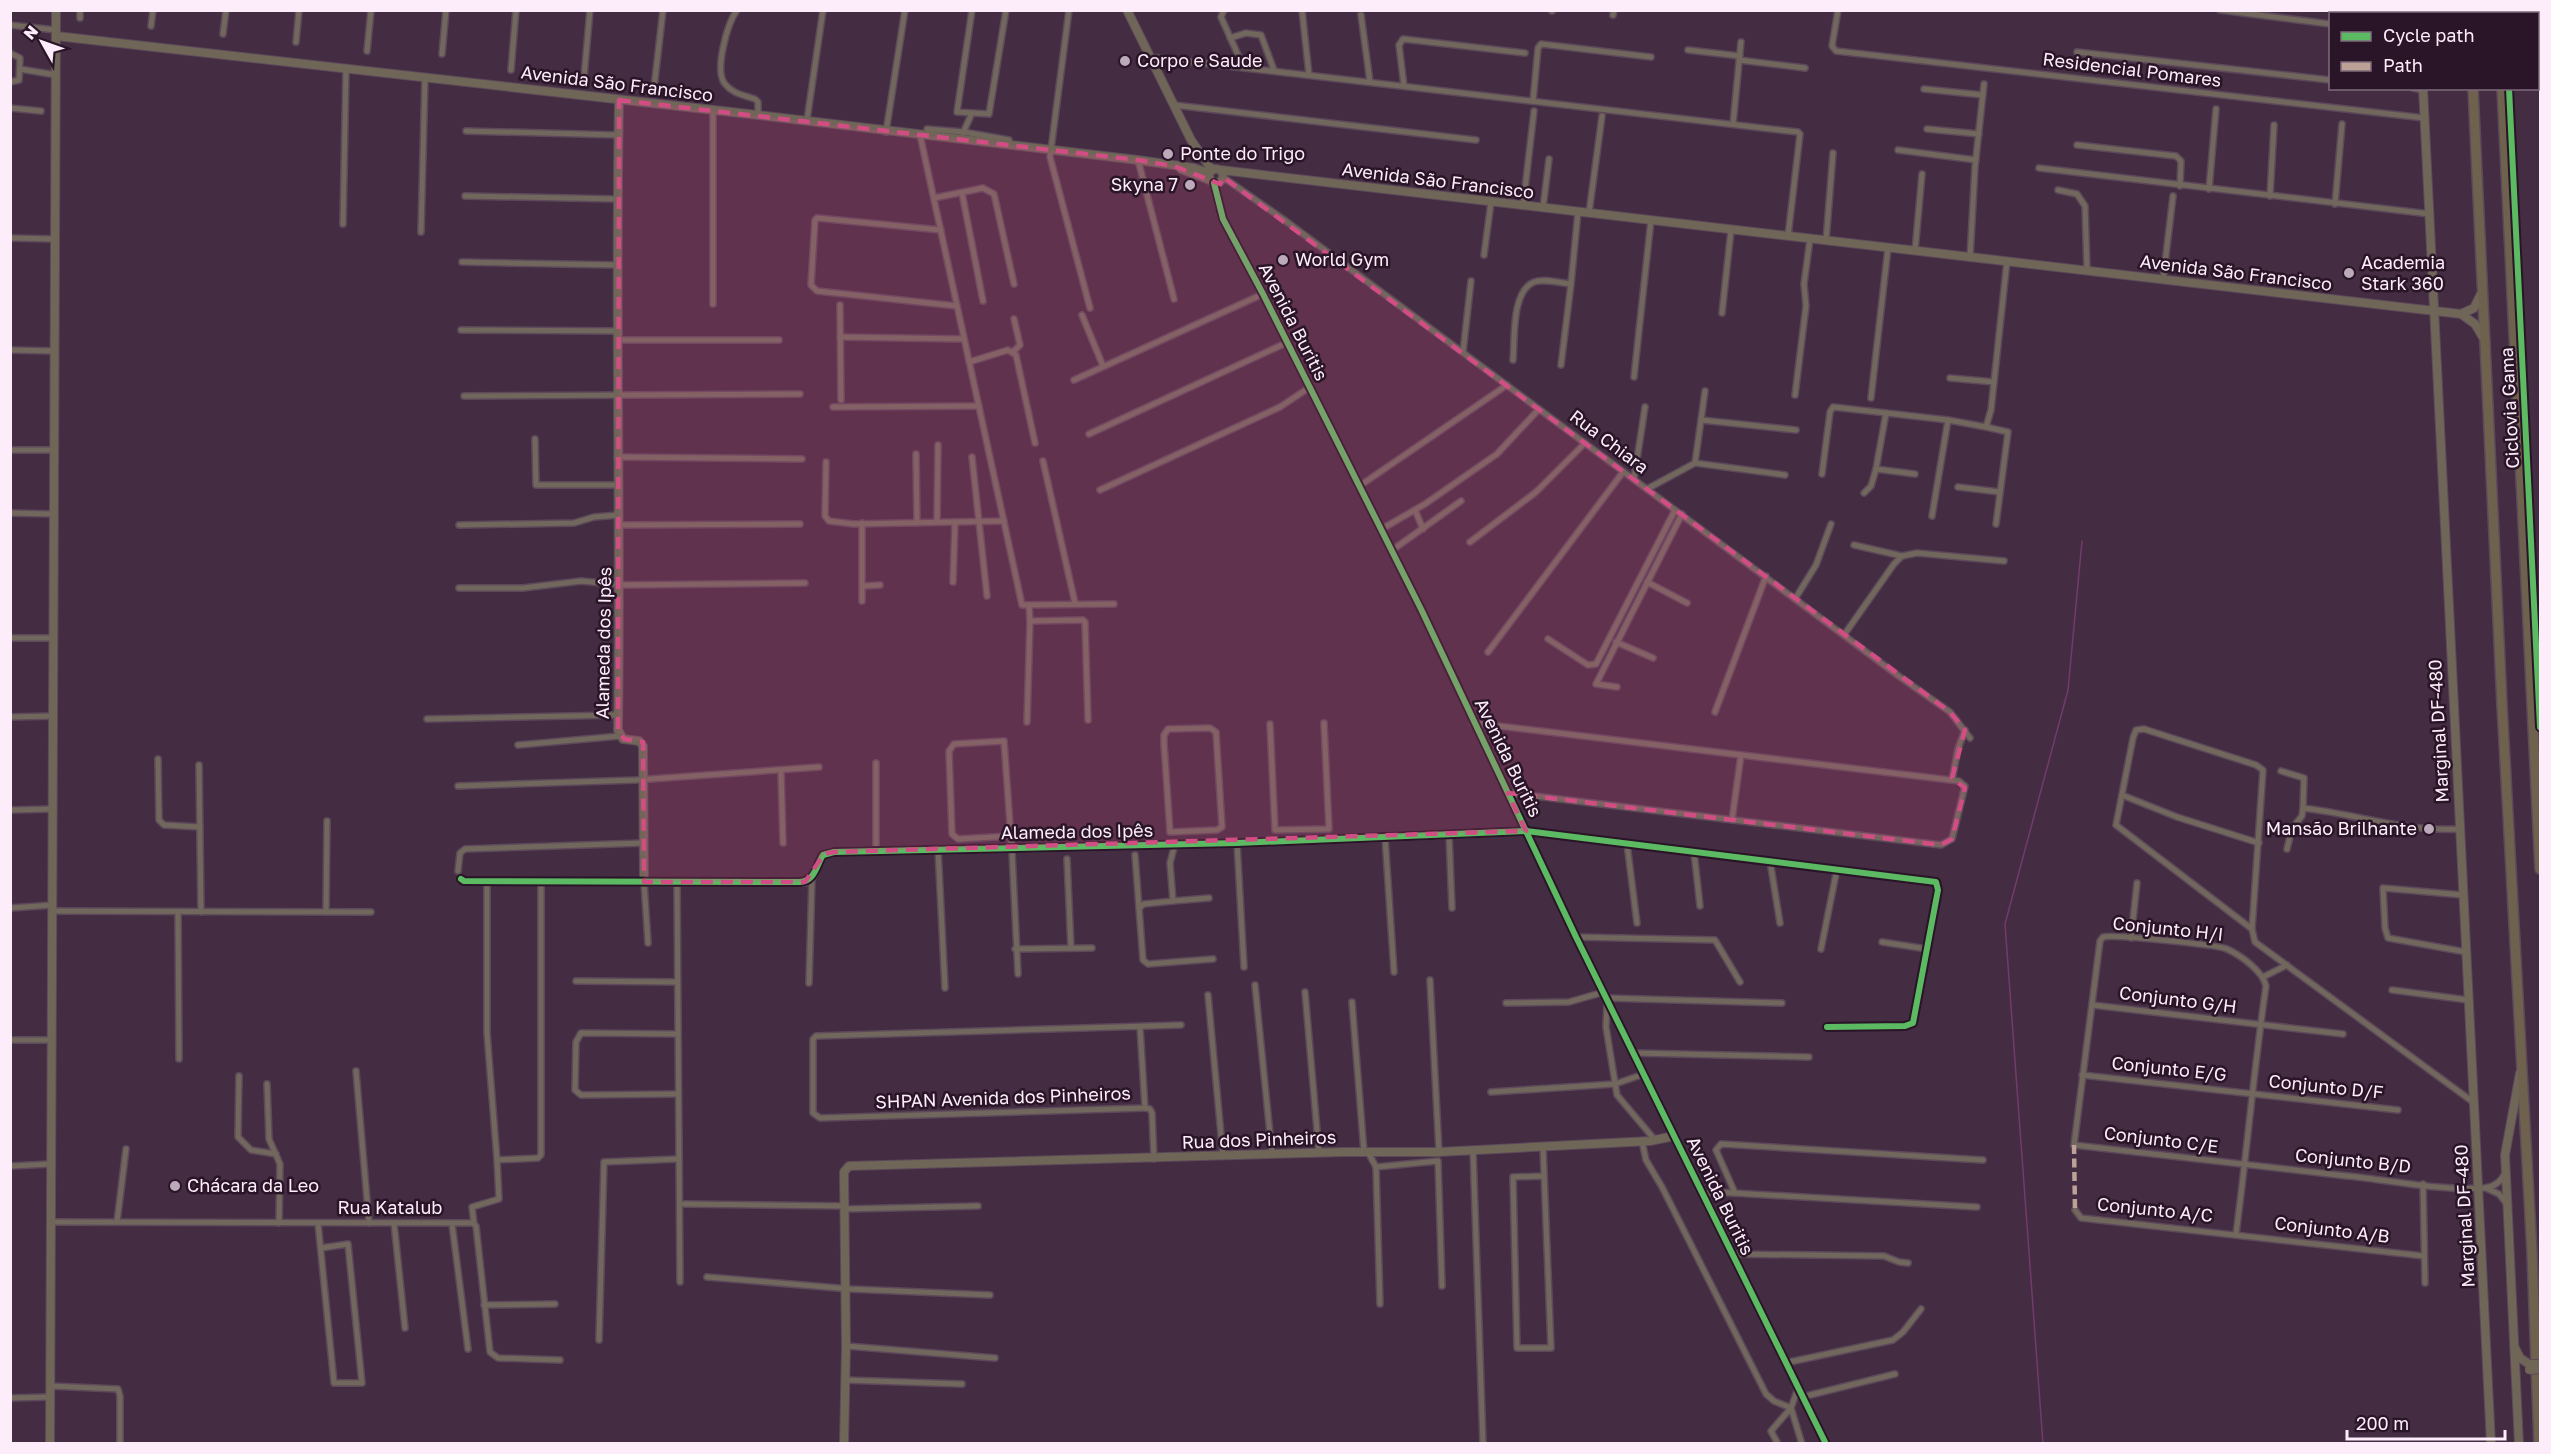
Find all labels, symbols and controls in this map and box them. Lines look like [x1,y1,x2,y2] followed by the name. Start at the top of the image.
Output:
[12,12,72,72] north arrow
[2329,12,2539,90] legend
[19,21,42,43] text: N
[2383,24,2475,46] text: Cycle path
[2042,47,2223,91] street label: Residencial Pomares
[1137,49,1262,71] place label: Corpo e Saude
[1118,54,1132,68] marker: Corpo e Saude
[2383,54,2423,76] text: Path
[520,60,714,106] street label: Avenida São Francisco
[1180,142,1305,164] place label: Ponte do Trigo
[1161,147,1175,161] marker: Ponte do Trigo
[1341,157,1535,203] street label: Avenida São Francisco
[1111,173,1178,195] place label: Skyna 7
[1183,178,1197,192] marker: Skyna 7
[1295,248,1389,270] place label: World Gym
[2139,249,2333,295] street label: Avenida São Francisco
[2361,251,2445,294] place label: Academia Stark 360
[1276,253,1290,267] marker: World Gym
[1255,259,1333,384] street label: Avenida Buritis
[2342,266,2356,280] marker: Academia Stark 360
[2495,347,2523,469] street label: Ciclovia Gama
[1566,405,1653,478] street label: Rua Chiara
[591,567,615,719] street label: Alameda dos Ipês
[2423,659,2453,803] street label: Marginal DF-480
[1471,695,1547,820] street label: Avenida Buritis
[2266,817,2417,839] place label: Mansão Brilhante
[1001,819,1153,843] street label: Alameda dos Ipês
[2422,822,2436,836] marker: Mansão Brilhante
[2112,911,2225,945] street label: Conjunto H/I
[2118,981,2238,1017] street label: Conjunto G/H
[2111,1051,2228,1085] street label: Conjunto E/G
[2268,1069,2385,1103] street label: Conjunto D/F
[875,1082,1131,1112] street label: SHPAN Avenida dos Pinheiros
[2103,1121,2220,1157] street label: Conjunto C/E
[1181,1125,1337,1153] street label: Rua dos Pinheiros
[1683,1133,1759,1258] street label: Avenida Buritis
[2294,1143,2412,1177] street label: Conjunto B/D
[2449,1144,2479,1288] street label: Marginal DF-480
[187,1174,319,1196] place label: Chácara da Leo
[168,1179,182,1193] marker: Chácara da Leo
[2096,1192,2214,1226] street label: Conjunto A/C
[338,1196,442,1218] street label: Rua Katalub
[2273,1211,2391,1247] street label: Conjunto A/B
[2347,1403,2504,1441] scale bar
[2356,1412,2409,1434] text: 200 m

